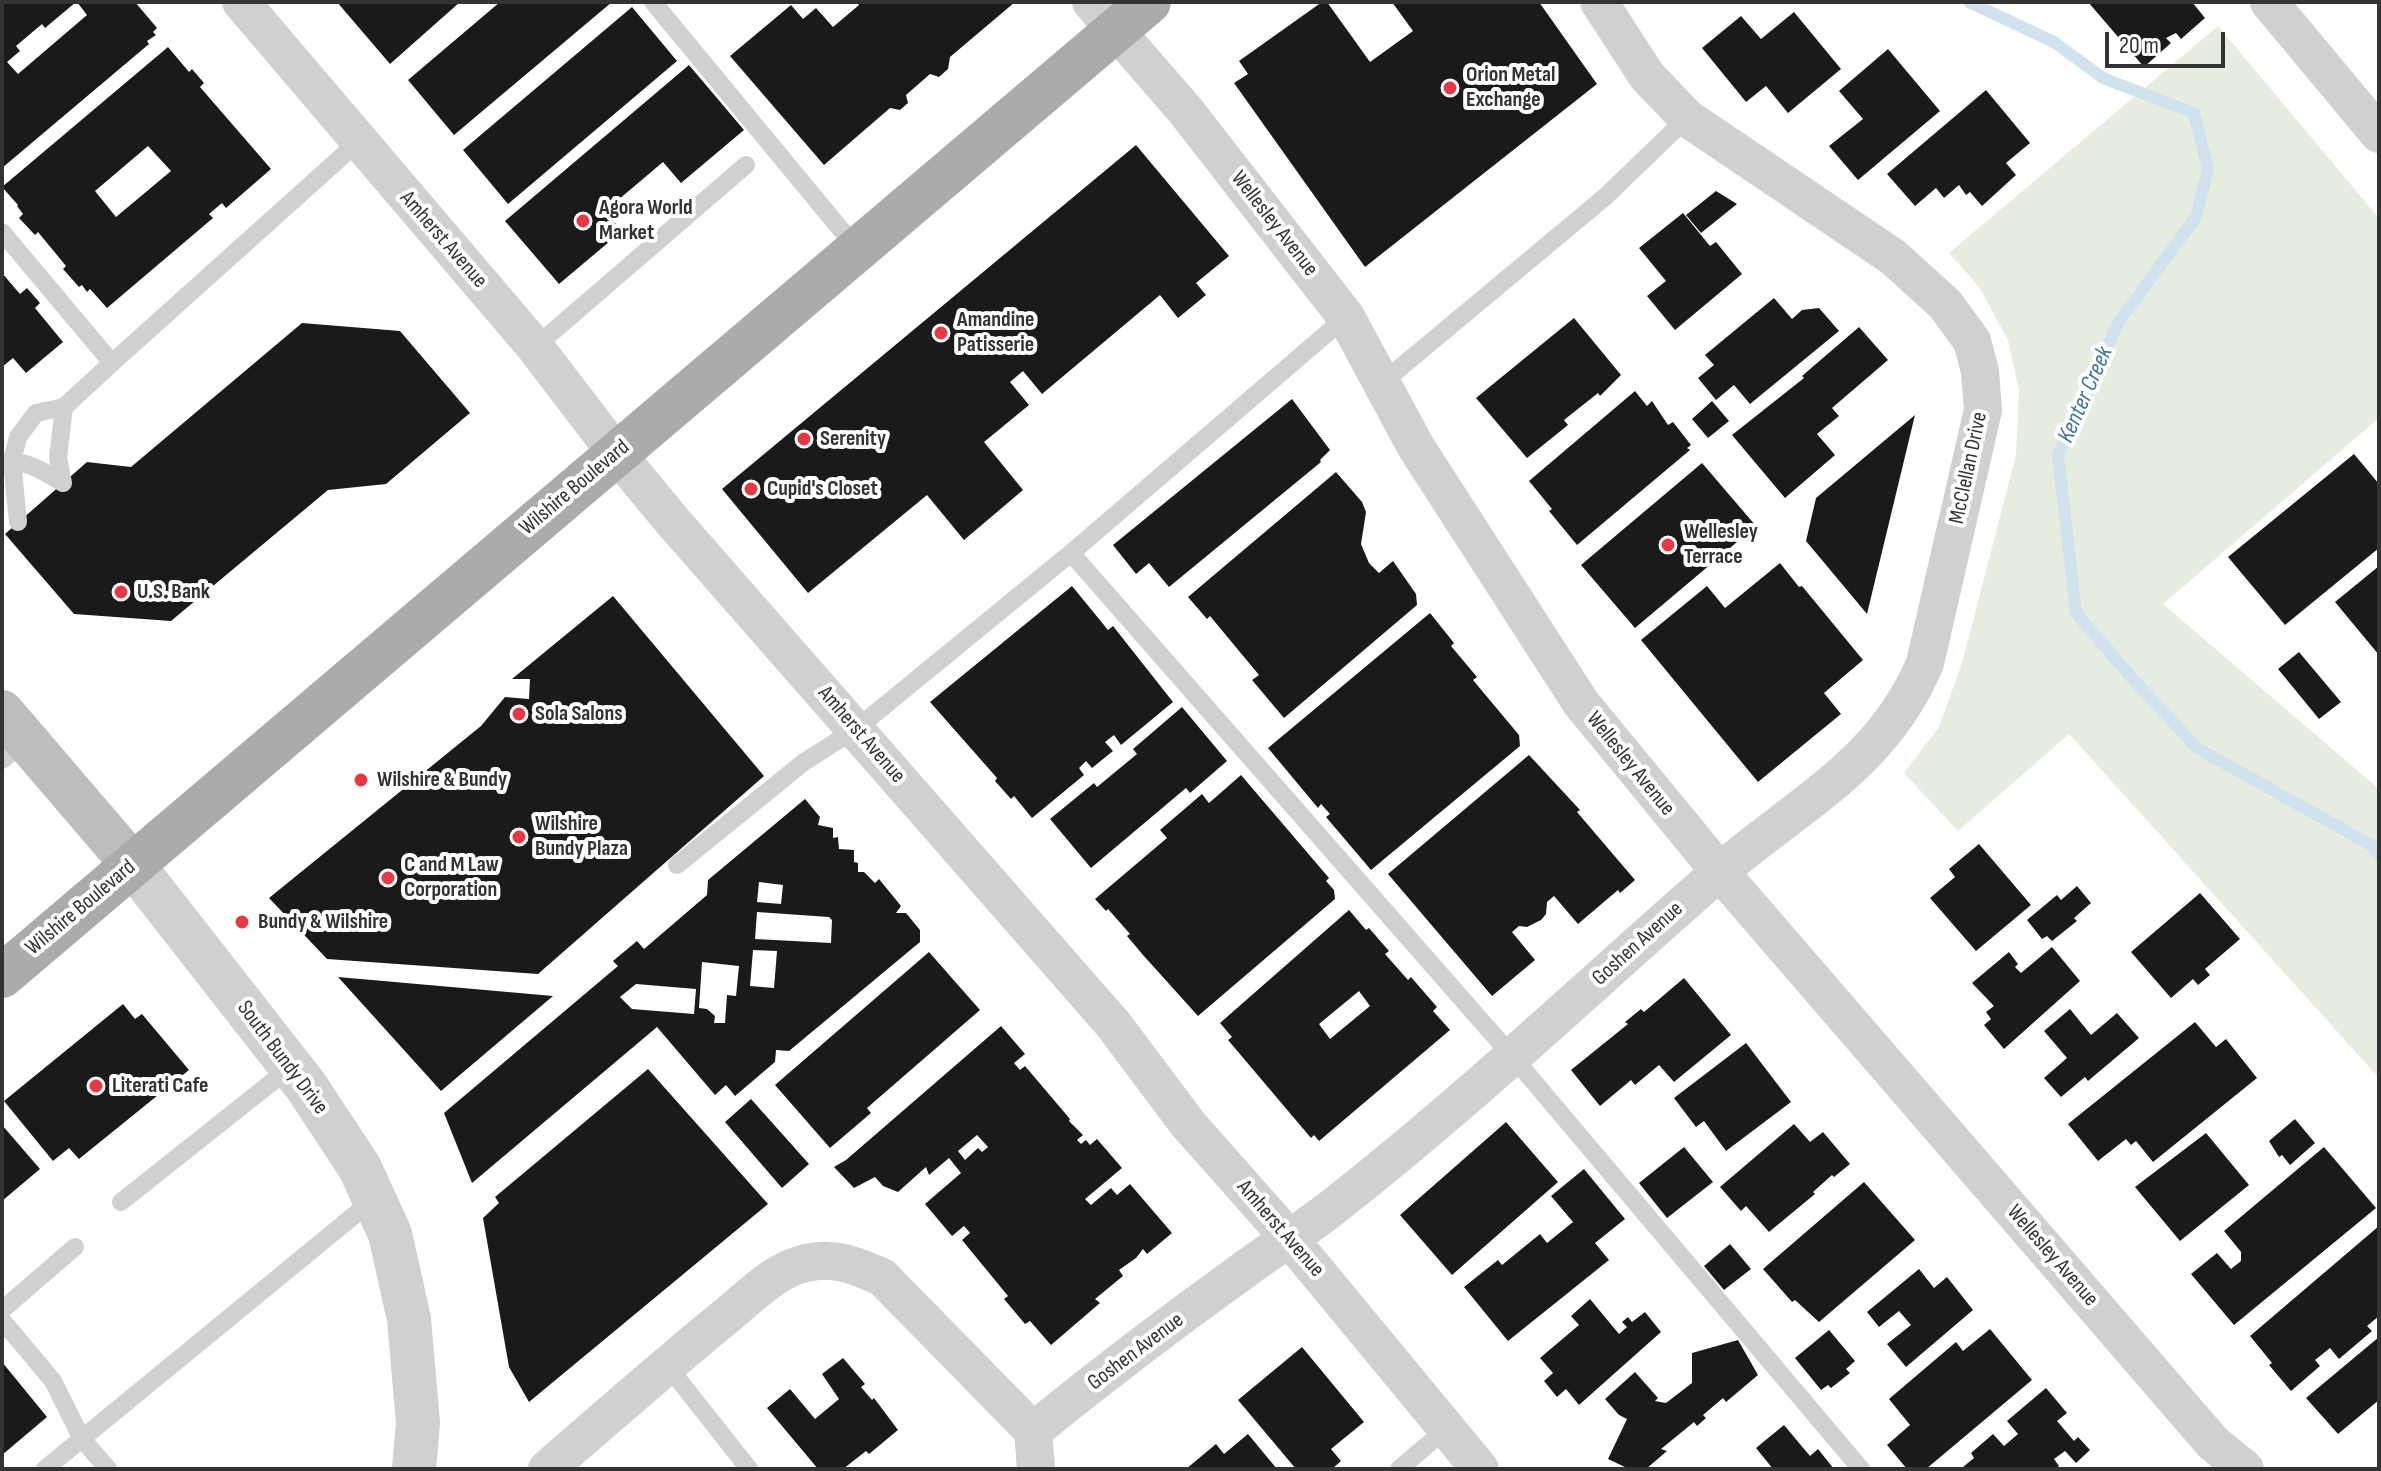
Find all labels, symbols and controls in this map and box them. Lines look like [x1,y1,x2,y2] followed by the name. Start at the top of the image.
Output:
[2109,16,2229,66] scale bar
[2119,31,2159,60] text: 20 m
[1466,62,1555,114] place label: Orion Metal Exchange
[1441,79,1459,97] marker: Orion Metal Exchange
[1225,166,1323,282] street label: Wellesley Avenue
[394,186,492,294] street label: Amherst Avenue
[599,195,693,246] place label: Agora World Market
[574,212,592,230] marker: Agora World Market
[957,307,1034,358] place label: Amandine Patisserie
[932,324,950,342] marker: Amandine Patisserie
[2052,343,2120,447] water label: Kenter Creek
[1944,410,1994,526] street label: McClellan Drive
[820,426,886,452] place label: Serenity
[795,430,813,448] marker: Serenity
[515,435,635,541] street label: Wilshire Boulevard
[767,476,878,502] place label: Cupid's Closet
[742,480,760,498] marker: Cupid's Closet
[1684,519,1758,570] place label: Wellesley Terrace
[1659,536,1677,554] marker: Wellesley Terrace
[137,579,210,605] place label: U.S. Bank
[112,583,130,601] marker: U.S. Bank
[812,681,910,789] street label: Amherst Avenue
[535,701,623,727] place label: Sola Salons
[510,705,528,723] marker: Sola Salons
[1580,707,1680,821] street label: Wellesley Avenue
[377,767,507,793] place label: Wilshire & Bundy
[352,771,370,789] marker: Wilshire & Bundy
[535,811,628,862] place label: Wilshire Bundy Plaza
[510,828,528,846] marker: Wilshire Bundy Plaza
[404,852,499,904] place label: C and M Law Corporation
[21,855,141,961] street label: Wilshire Boulevard
[379,869,397,887] marker: C and M Law Corporation
[1587,896,1689,992] street label: Goshen Avenue
[258,909,388,935] place label: Bundy & Wilshire
[233,913,251,931] marker: Bundy & Wilshire
[231,996,333,1120] street label: South Bundy Drive
[112,1073,208,1099] place label: Literati Cafe
[87,1077,105,1095] marker: Literati Cafe
[1231,1175,1329,1283] street label: Amherst Avenue
[2001,1200,2103,1312] street label: Wellesley Avenue
[1083,1307,1189,1397] street label: Goshen Avenue

